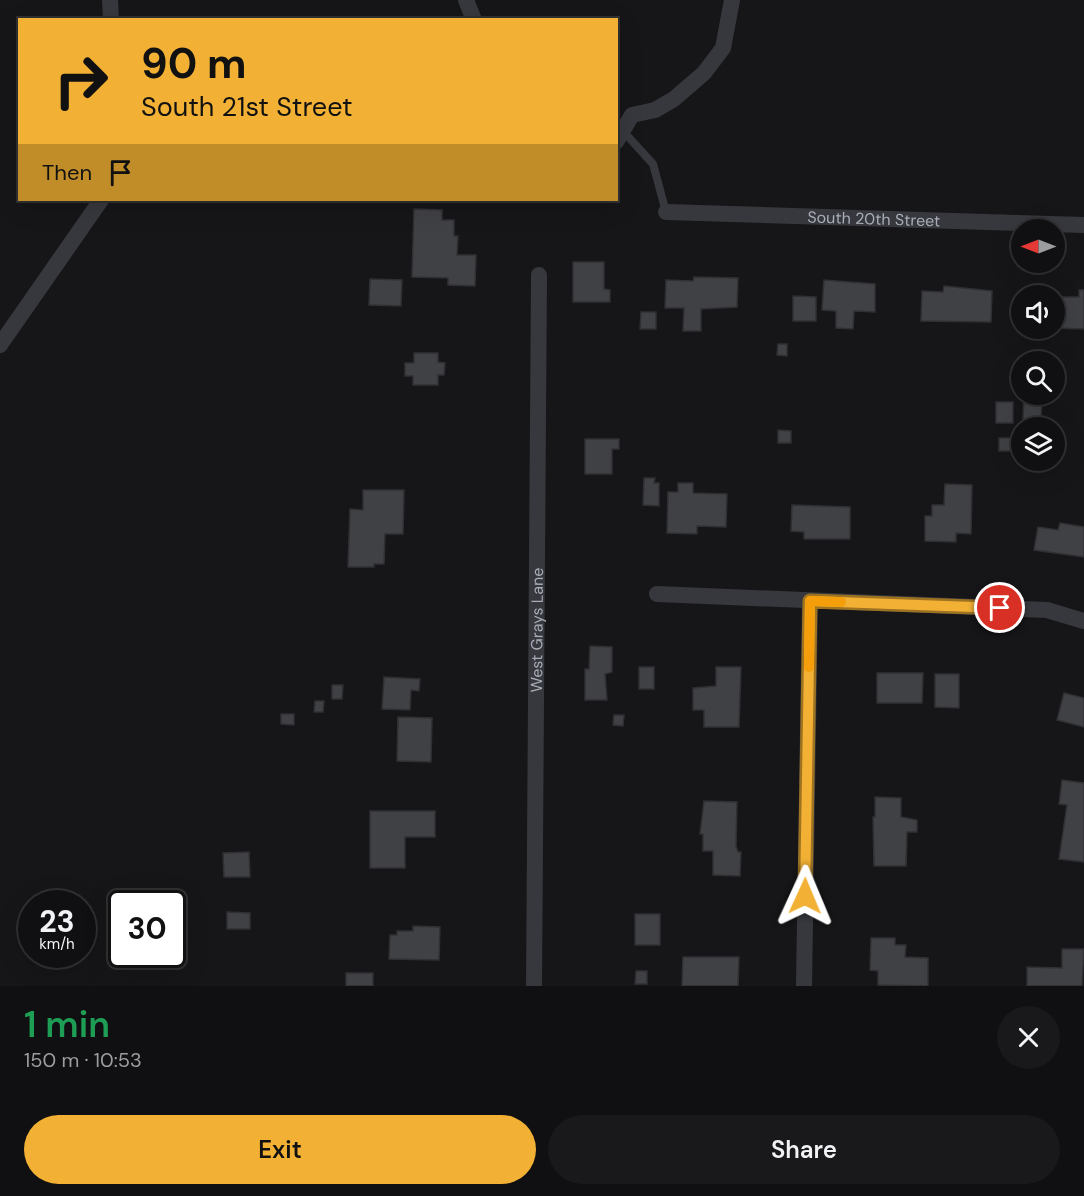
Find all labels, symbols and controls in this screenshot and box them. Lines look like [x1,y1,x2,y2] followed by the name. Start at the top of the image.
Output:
[141,36,247,91] text: 90 m
[42,42,120,120] icon: right
[141,89,353,124] text: South 21st Street
[104,156,137,189] icon: arrive
[42,158,92,187] text: Then
[807,206,941,232] street label: South 20th Street
[1011,219,1065,273] north arrow
[1011,219,1065,471] map controls
[1011,285,1065,339] button: sound
[1011,351,1065,405] button: search
[1011,417,1065,471] button: layers
[526,568,548,692] street label: West Grays Lane
[974,582,1025,633] pin
[983,591,1016,624] icon: arrive
[773,864,837,928] position arrow
[108,890,186,968] speed limit sign: 30
[39,902,75,941] text: 23
[39,934,75,954] text: km/h
[24,1001,110,1048] text: 1 min
[997,1006,1060,1069] button: close
[24,1047,142,1073] text: 150 m · 10:53
[24,1115,536,1184] button: Exit
[548,1115,1060,1184] button: Share

